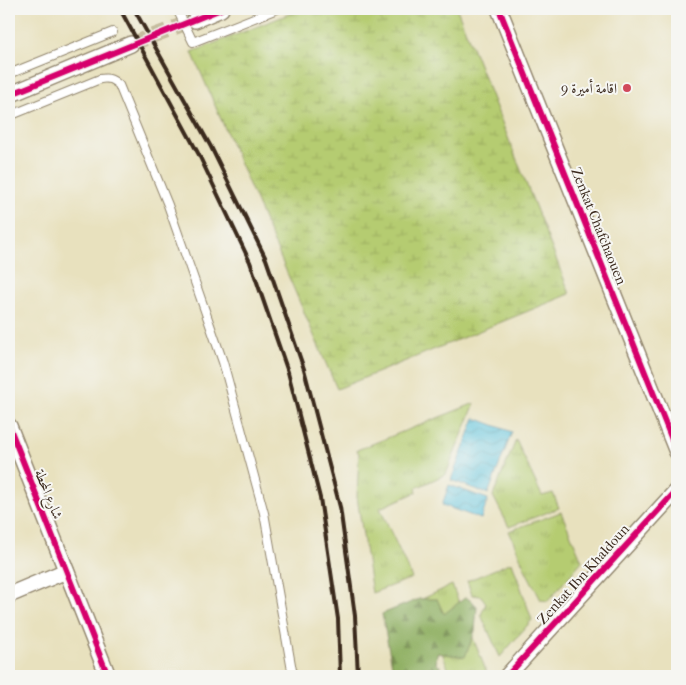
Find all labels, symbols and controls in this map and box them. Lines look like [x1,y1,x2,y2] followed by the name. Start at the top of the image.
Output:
[561,78,617,97] place label: اقامة أميرة 9
[621,82,633,94] marker: اقامة أميرة 9
[567,165,630,287] street label: Zenkat Chafchaouen
[28,467,66,523] street label: شارع المحطة
[534,521,633,628] street label: Zenkat Ibn Khaldoun

